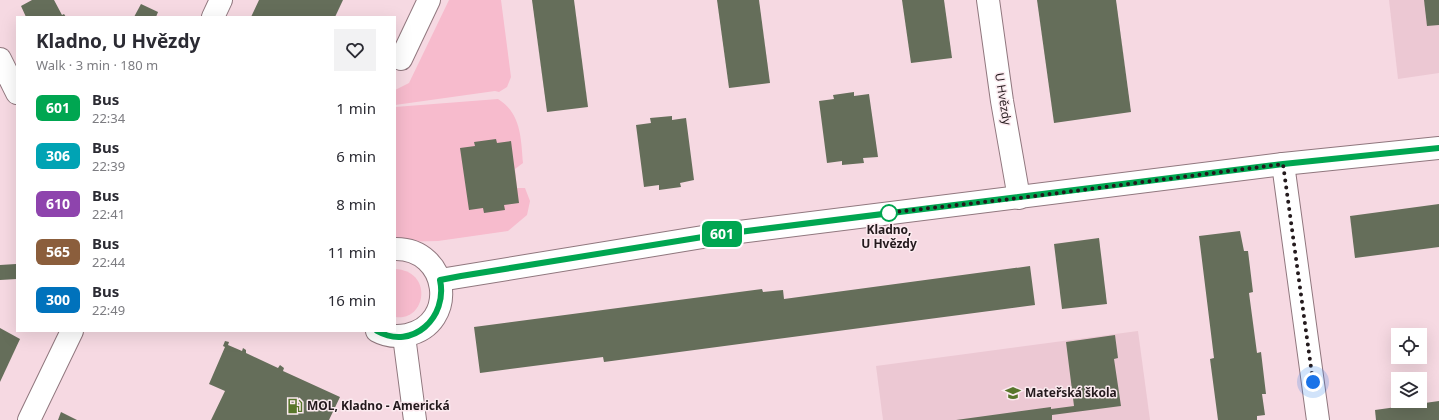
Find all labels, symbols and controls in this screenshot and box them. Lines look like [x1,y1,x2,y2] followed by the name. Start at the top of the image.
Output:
[36,28,200,54] text: Kladno, U Hvězdy
[334,29,376,71] button: heart
[36,56,158,74] text: Walk · 3 min · 180 m
[991,72,1016,127] street label: U Hvězdy
[92,89,119,109] text: Bus
[46,98,70,117] text: 601
[336,98,376,118] text: 1 min
[92,109,125,127] text: 22:34
[92,137,119,157] text: Bus
[46,146,70,165] text: 306
[336,146,376,166] text: 6 min
[92,157,125,175] text: 22:39
[92,185,119,205] text: Bus
[46,194,70,213] text: 610
[336,194,376,214] text: 8 min
[880,204,898,222] marker: Kladno, U Hvězdy
[92,205,125,223] text: 22:41
[699,221,745,247] line badge: 601
[861,221,917,252] place label: Kladno, U Hvězdy
[710,224,734,243] text: 601
[92,233,119,253] text: Bus
[46,242,70,261] text: 565
[328,242,376,262] text: 11 min
[92,253,125,271] text: 22:44
[92,281,119,301] text: Bus
[46,290,70,309] text: 300
[328,290,376,310] text: 16 min
[92,301,125,319] text: 22:49
[1391,328,1427,408] map controls
[1391,328,1427,364] button: locate
[1303,372,1323,392] your location
[1391,372,1427,408] button: layers
[1004,384,1022,402] school or university icon: Mateřská škola
[1025,384,1117,401] place label: Mateřská škola
[286,397,304,415] fuel station icon: MOL, Kladno - Americká
[307,397,450,414] place label: MOL, Kladno - Americká

